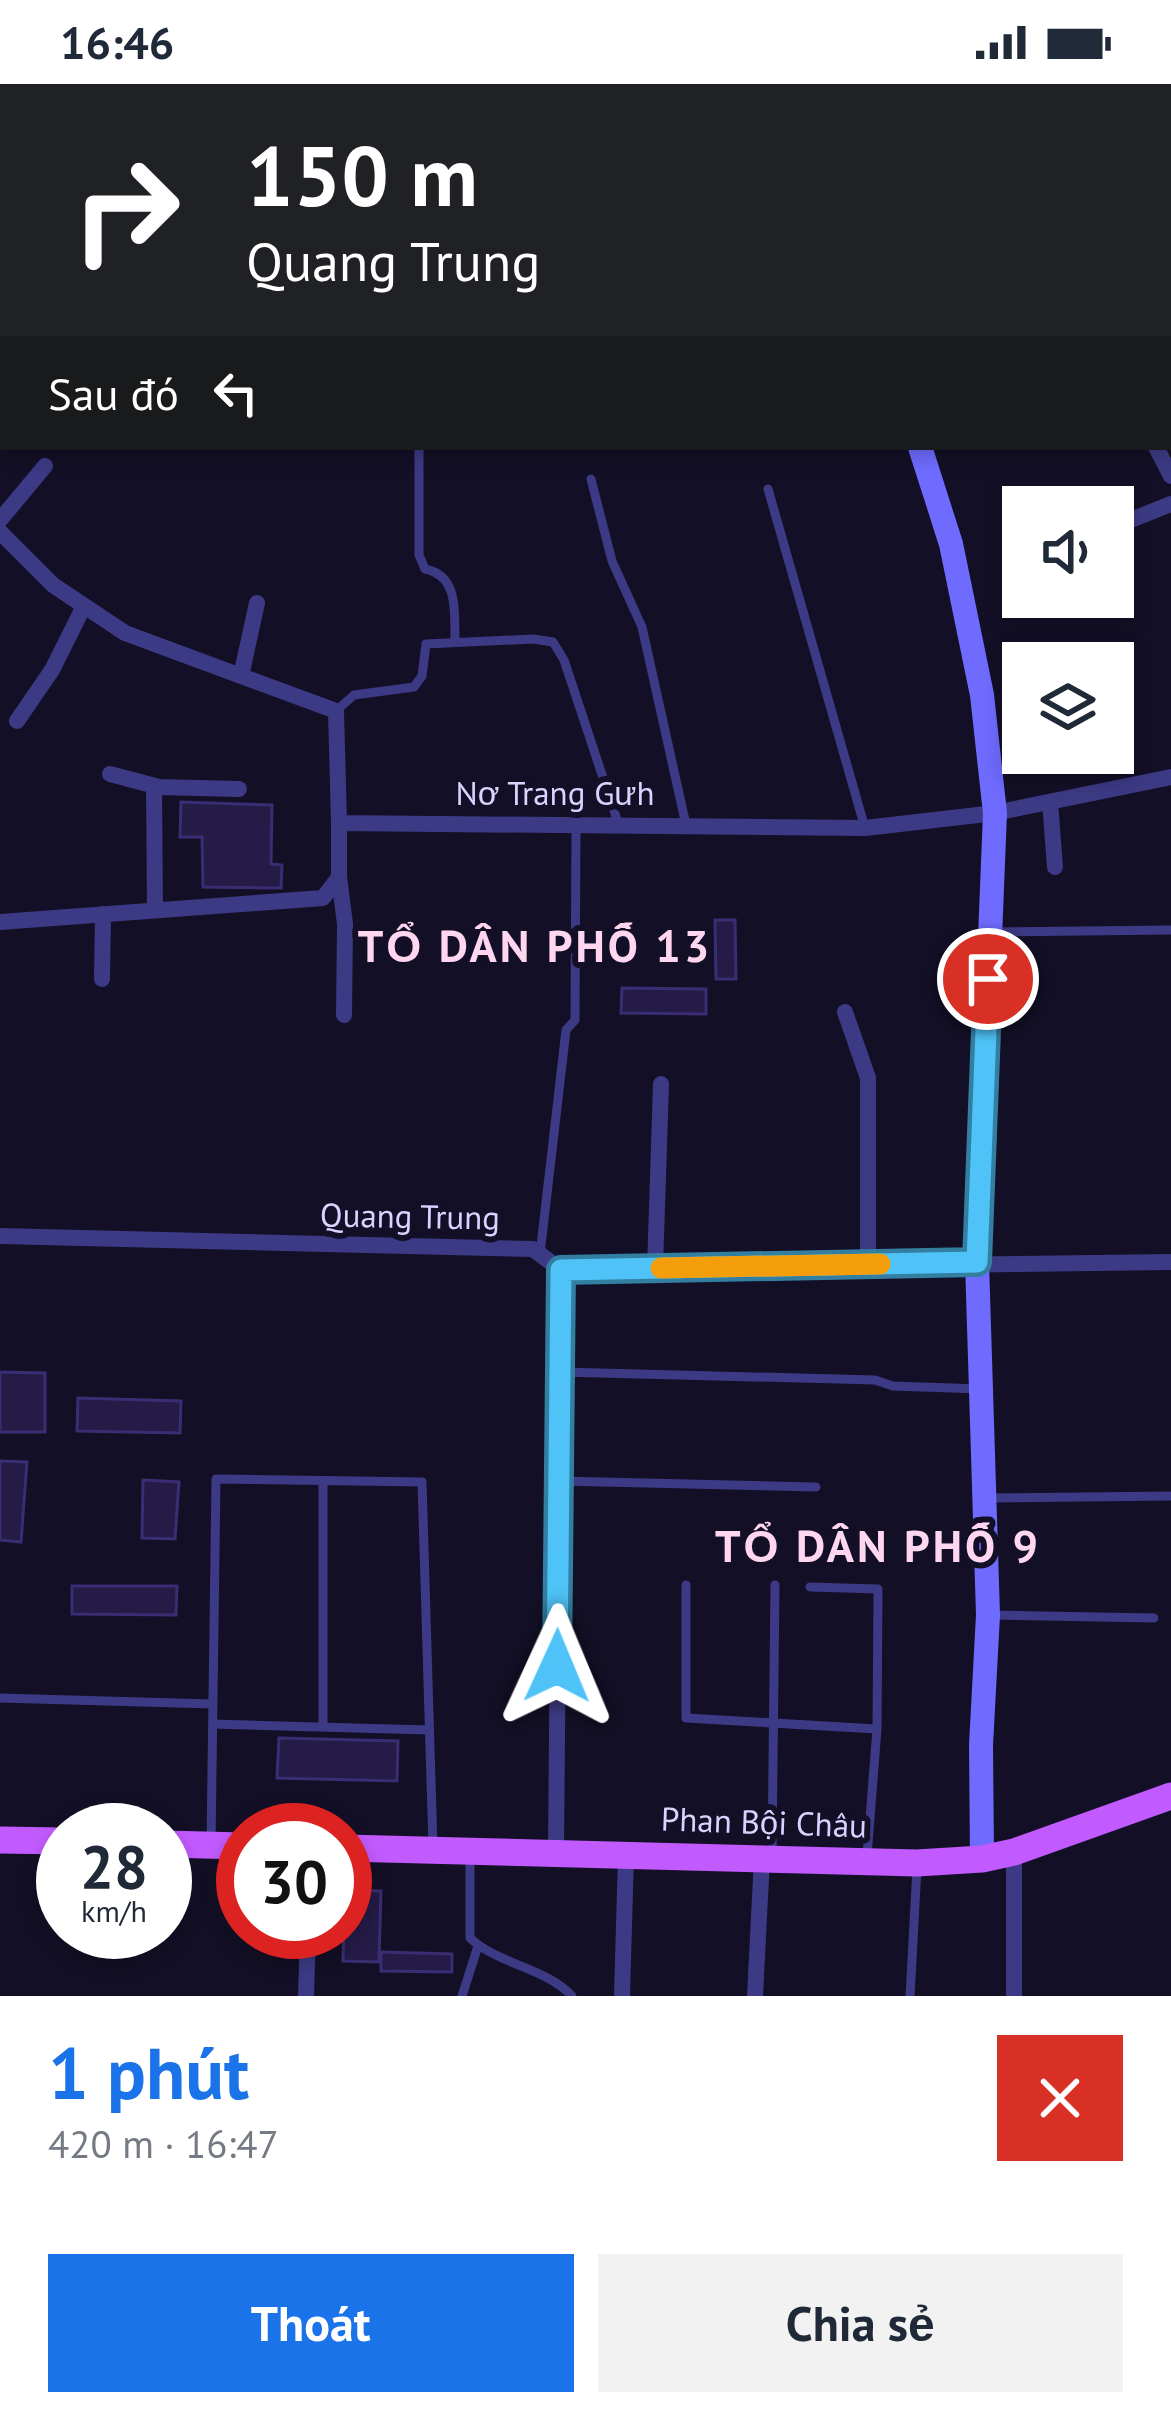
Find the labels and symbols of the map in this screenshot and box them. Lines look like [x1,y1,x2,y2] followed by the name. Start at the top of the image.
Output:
[456,771,655,814] street label: Nơ Trang Gưh
[358,916,712,974] district label: TỔ DÂN PHỐ 13
[937,928,1039,1030] pin
[320,1192,500,1239] street label: Quang Trung
[715,1516,1041,1574] district label: TỔ DÂN PHỐ 9
[494,1603,620,1729] position arrow
[660,1796,868,1847] street label: Phan Bội Châu
[216,1803,372,1959] speed limit sign: 30

